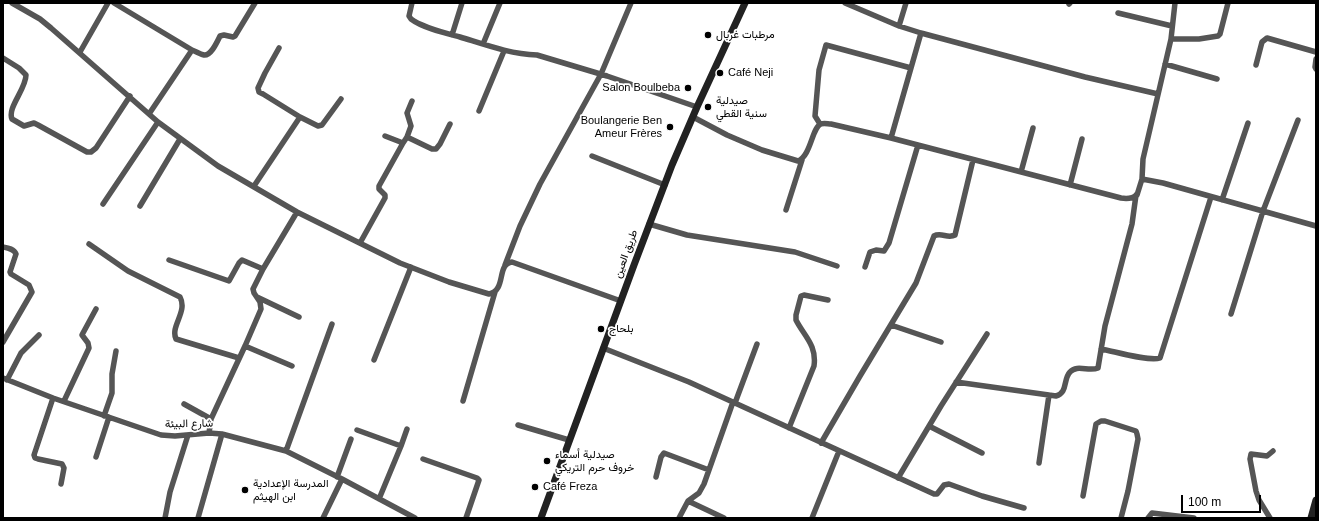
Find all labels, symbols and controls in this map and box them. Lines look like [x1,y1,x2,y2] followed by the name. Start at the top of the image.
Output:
[716,28,775,42] place label: مرطبات غربال
[703,30,713,40] marker: مرطبات غربال
[728,66,773,80] place label: Café Neji
[715,68,725,78] marker: Café Neji
[602,81,680,95] place label: Salon Boulbeba
[683,83,693,93] marker: Salon Boulbeba
[716,94,767,120] place label: صيدلية سنية القطي
[703,102,713,112] marker: صيدلية سنية القطي
[581,114,662,140] place label: Boulangerie Ben Ameur Frères
[665,122,675,132] marker: Boulangerie Ben Ameur Frères
[611,228,641,280] street label: طريق العين
[609,322,633,336] place label: بلحاج
[596,324,606,334] marker: بلحاج
[165,417,213,431] street label: شارع البيئة
[555,448,634,474] place label: صيدلية أسماء خروف حرم التريكي
[542,456,552,466] marker: صيدلية أسماء خروف حرم التريكي
[253,477,329,503] place label: المدرسة الإعدادية ابن الهيثم
[543,480,597,494] place label: Café Freza
[530,482,540,492] marker: Café Freza
[240,485,250,495] marker: المدرسة الإعدادية ابن الهيثم
[1183,487,1263,513] scale bar
[1188,495,1221,509] text: 100 m

